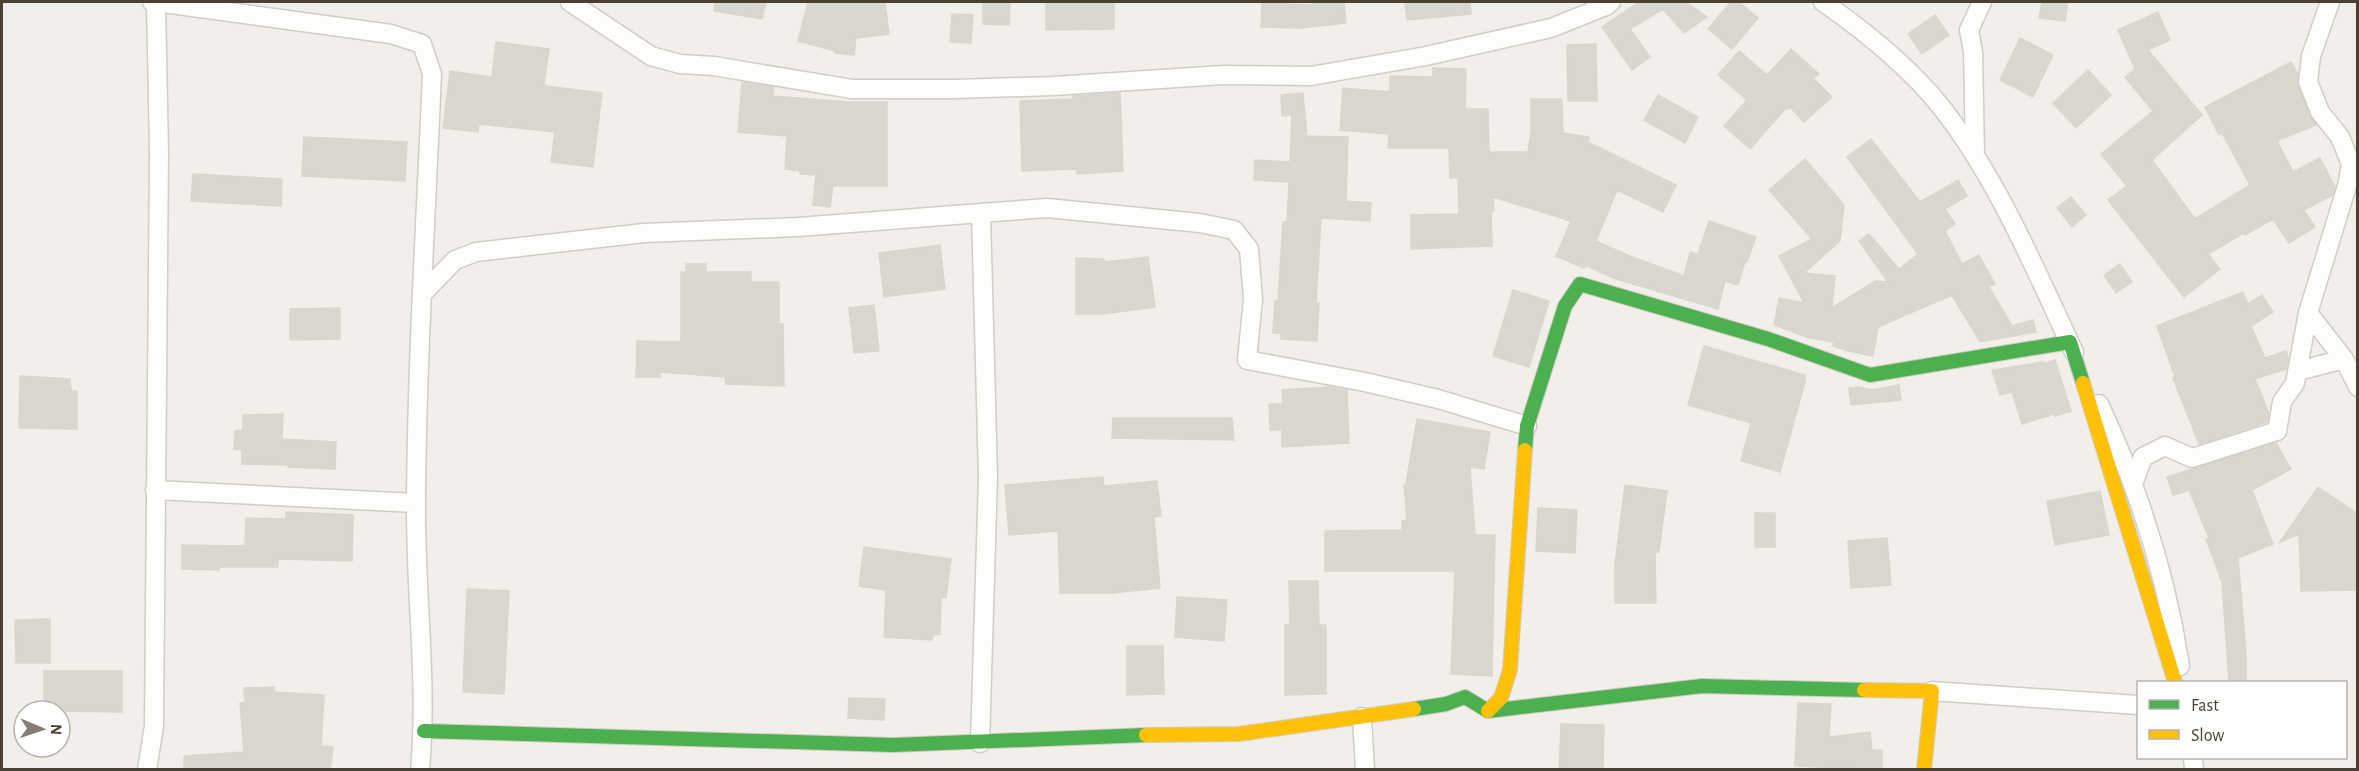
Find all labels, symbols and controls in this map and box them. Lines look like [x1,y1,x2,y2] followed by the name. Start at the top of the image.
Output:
[2137,681,2347,759] legend
[2191,697,2219,715] text: Fast
[12,699,72,759] north arrow
[48,724,64,735] text: N
[2191,727,2224,745] text: Slow

